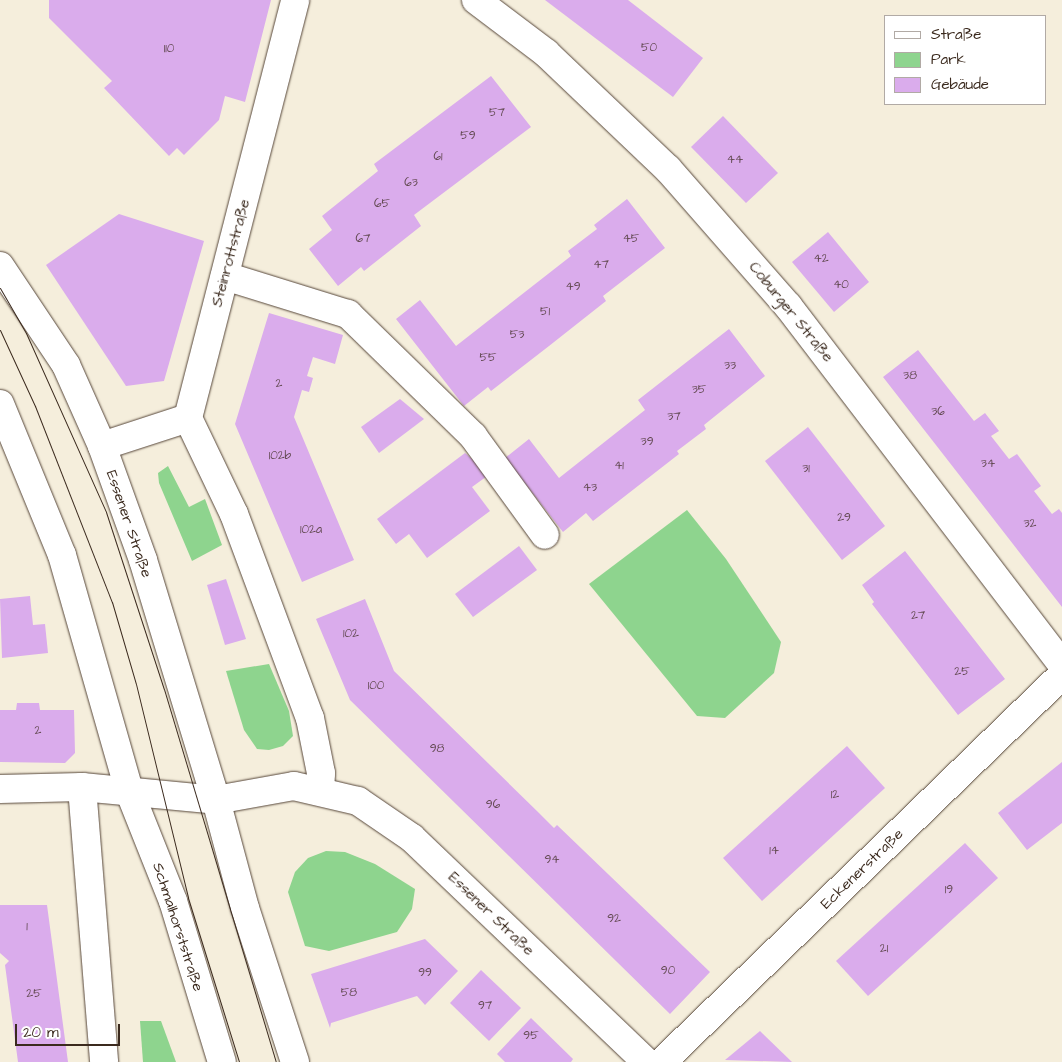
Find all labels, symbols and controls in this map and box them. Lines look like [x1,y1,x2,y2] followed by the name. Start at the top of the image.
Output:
[884,15,1047,105] legend
[931,24,981,45] text: Straße
[641,41,657,55] house number: 50
[164,42,174,56] house number: 110
[931,49,966,70] text: Park
[931,74,989,95] text: Gebäude
[489,106,505,120] house number: 57
[460,129,476,143] house number: 59
[433,150,443,164] house number: 61
[727,153,743,167] house number: 44
[404,176,418,190] house number: 63
[208,197,254,309] street label: Steinrottstraße
[374,197,390,211] house number: 65
[356,232,370,246] house number: 67
[623,232,639,246] house number: 45
[813,252,829,266] house number: 42
[593,258,609,272] house number: 47
[745,258,837,366] street label: Coburger Straße
[833,278,849,292] house number: 40
[566,280,580,294] house number: 49
[540,305,550,319] house number: 51
[510,328,524,342] house number: 53
[480,351,496,365] house number: 55
[724,359,736,373] house number: 33
[903,369,917,383] house number: 38
[276,377,282,391] house number: 2
[692,383,706,397] house number: 35
[931,405,945,419] house number: 36
[667,410,681,424] house number: 37
[641,435,653,449] house number: 39
[269,449,291,463] house number: 102b
[981,457,995,471] house number: 34
[614,459,624,473] house number: 41
[802,462,810,476] house number: 31
[102,468,156,580] street label: Essener Straße
[583,481,597,495] house number: 43
[837,511,851,525] house number: 29
[1024,517,1036,531] house number: 32
[300,523,322,537] house number: 102a
[911,609,925,623] house number: 27
[343,627,359,641] house number: 102
[954,665,970,679] house number: 25
[368,679,384,693] house number: 100
[35,724,41,738] house number: 2
[430,742,444,756] house number: 98
[831,788,839,802] house number: 12
[486,798,500,812] house number: 96
[817,825,907,913] street label: Eckenerstraße
[769,844,779,858] house number: 14
[544,853,560,867] house number: 94
[149,860,207,994] street label: Schmalhorststraße
[444,869,538,959] street label: Essener Straße
[945,883,953,897] house number: 19
[607,912,621,926] house number: 92
[26,920,28,934] house number: 1
[880,942,888,956] house number: 21
[661,964,675,978] house number: 90
[418,966,432,980] house number: 99
[341,986,357,1000] house number: 58
[26,987,42,1001] house number: 25
[478,999,492,1013] house number: 97
[18,1014,122,1046] scale bar
[23,1022,59,1043] text: 20 m
[523,1029,539,1043] house number: 95

